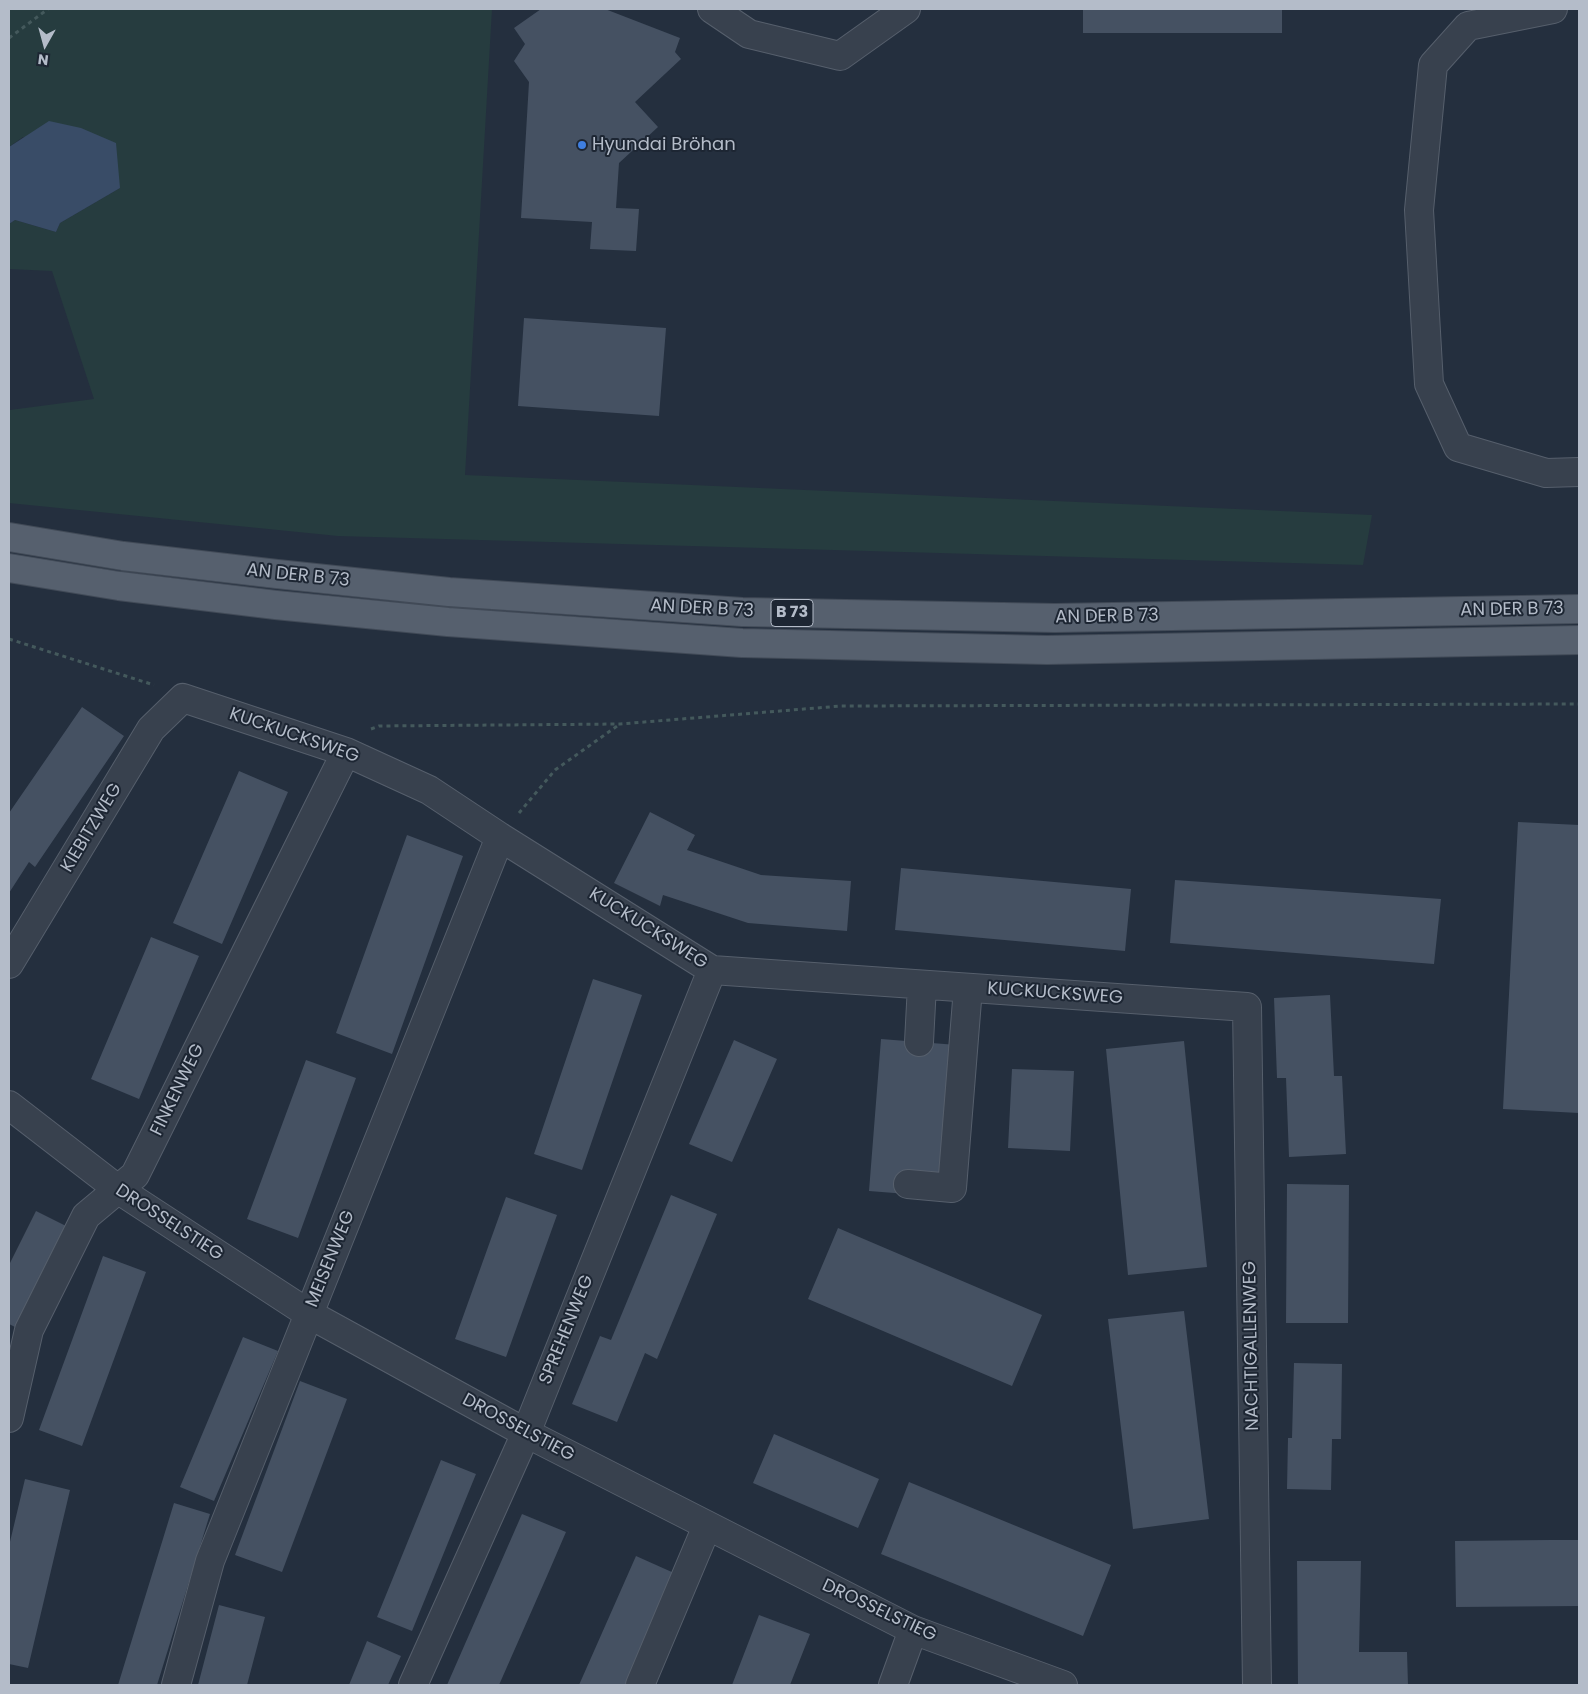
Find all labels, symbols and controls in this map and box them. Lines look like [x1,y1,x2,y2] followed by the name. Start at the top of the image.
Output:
[20,20,70,70] north arrow
[37,49,50,70] text: N
[592,134,736,156] place label: Hyundai Bröhan
[576,139,588,151] marker: Hyundai Bröhan
[245,560,351,592] street label: AN DER B 73
[650,596,754,622] street label: AN DER B 73
[1460,598,1564,622] street label: AN DER B 73
[771,600,813,626] road number: B 73
[1055,605,1159,629] street label: AN DER B 73
[226,704,362,768] street label: KUCKUCKSWEG
[57,779,127,877] street label: KIEBITZWEG
[585,884,711,974] street label: KUCKUCKSWEG
[987,978,1123,1010] street label: KUCKUCKSWEG
[146,1040,210,1140] street label: FINKENWEG
[111,1180,227,1266] street label: DROSSELSTIEG
[302,1207,360,1311] street label: MEISENWEG
[1240,1261,1264,1431] street label: NACHTIGALLENWEG
[535,1272,599,1388] street label: SPREHENWEG
[458,1389,578,1467] street label: DROSSELSTIEG
[818,1575,940,1647] street label: DROSSELSTIEG

